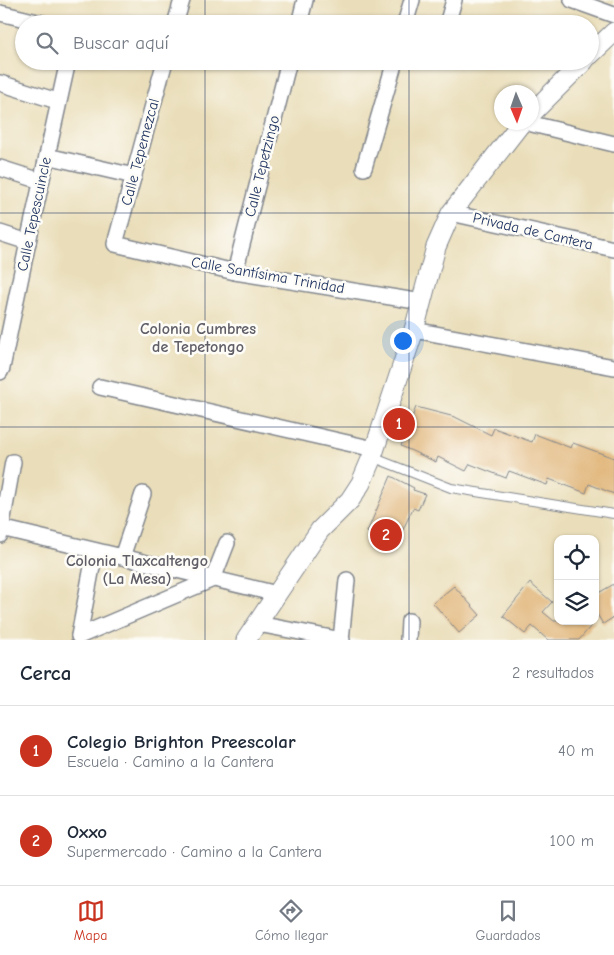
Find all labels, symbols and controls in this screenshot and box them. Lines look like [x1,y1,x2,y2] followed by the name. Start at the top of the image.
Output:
[15,15,599,70] search box
[33,29,61,57] icon: search
[73,32,169,54] text: Buscar aquí
[494,85,539,130] north arrow
[117,97,163,207] street label: Calle Tepemezcal
[241,113,283,219] street label: Calle Tepetzingo
[13,155,55,273] street label: Calle Tepescuincle
[471,208,595,254] street label: Privada de Cantera
[190,253,346,297] street label: Calle Santísima Trinidad
[140,320,256,356] district label: Colonia Cumbres de Tepetongo
[390,328,416,354] your location
[383,405,415,443] pin: 1
[370,516,402,554] pin: 2
[554,535,599,625] map controls
[554,535,599,580] button: locate
[66,552,208,588] district label: Colonia Tlaxcaltengo (La Mesa)
[554,580,599,625] button: layers
[20,661,71,685] text: Cerca
[512,664,594,682] text: 2 resultados
[67,731,296,753] text: Colegio Brighton Preescolar
[33,742,39,760] text: 1
[558,742,594,760] text: 40 m
[67,753,274,771] text: Escuela · Camino a la Cantera
[67,821,107,843] text: Oxxo
[32,832,40,850] text: 2
[550,832,594,850] text: 100 m
[67,843,322,861] text: Supermercado · Camino a la Cantera
[74,897,107,944] tab: Mapa
[255,897,328,944] tab: Cómo llegar
[475,897,540,944] tab: Guardados

